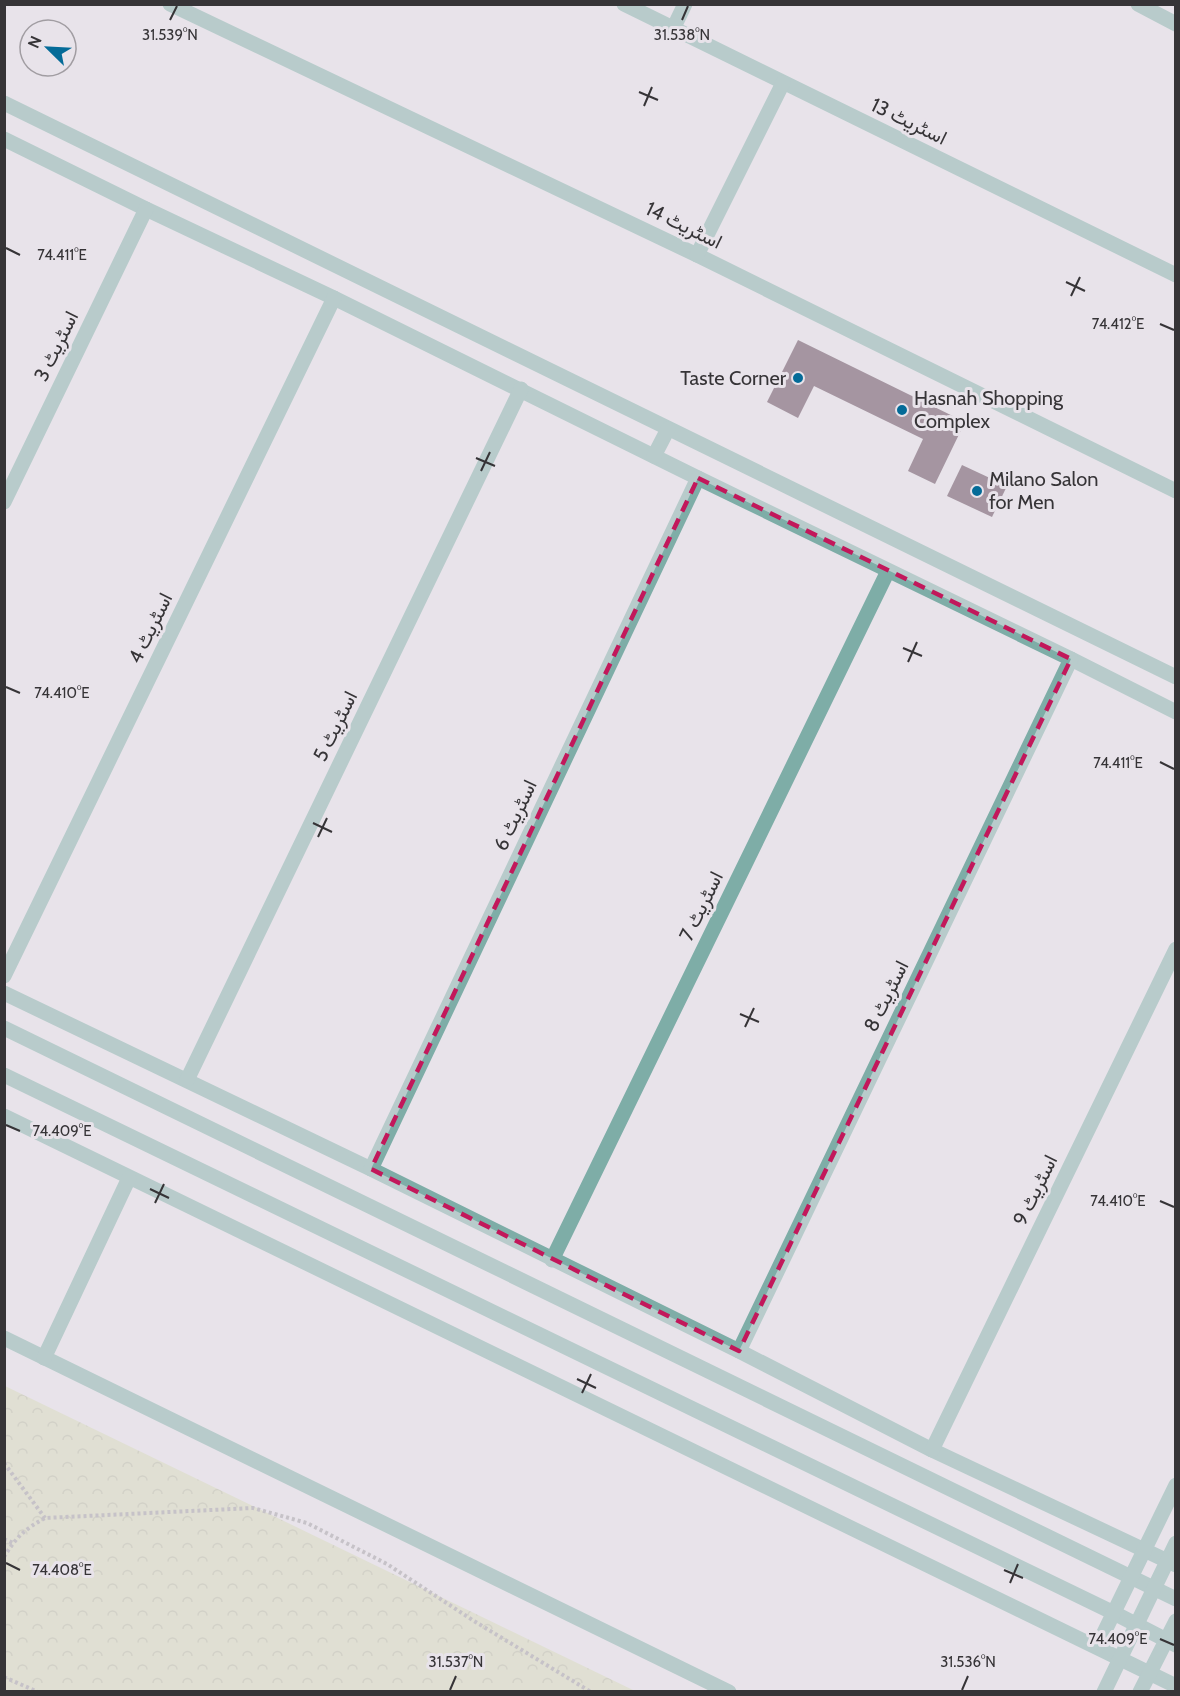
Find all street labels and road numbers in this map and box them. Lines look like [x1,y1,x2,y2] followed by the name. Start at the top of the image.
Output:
[867,92,951,151] street label: اسٹریٹ 13
[641,196,726,255] street label: اسٹریٹ 14
[29,307,84,385] street label: اسٹریٹ 3
[123,589,178,668] street label: اسٹریٹ 4
[308,687,363,765] street label: اسٹریٹ 5
[488,776,543,855] street label: اسٹریٹ 6
[674,867,729,945] street label: اسٹریٹ 7
[858,956,914,1036] street label: اسٹریٹ 8
[1008,1151,1063,1230] street label: اسٹریٹ 9

